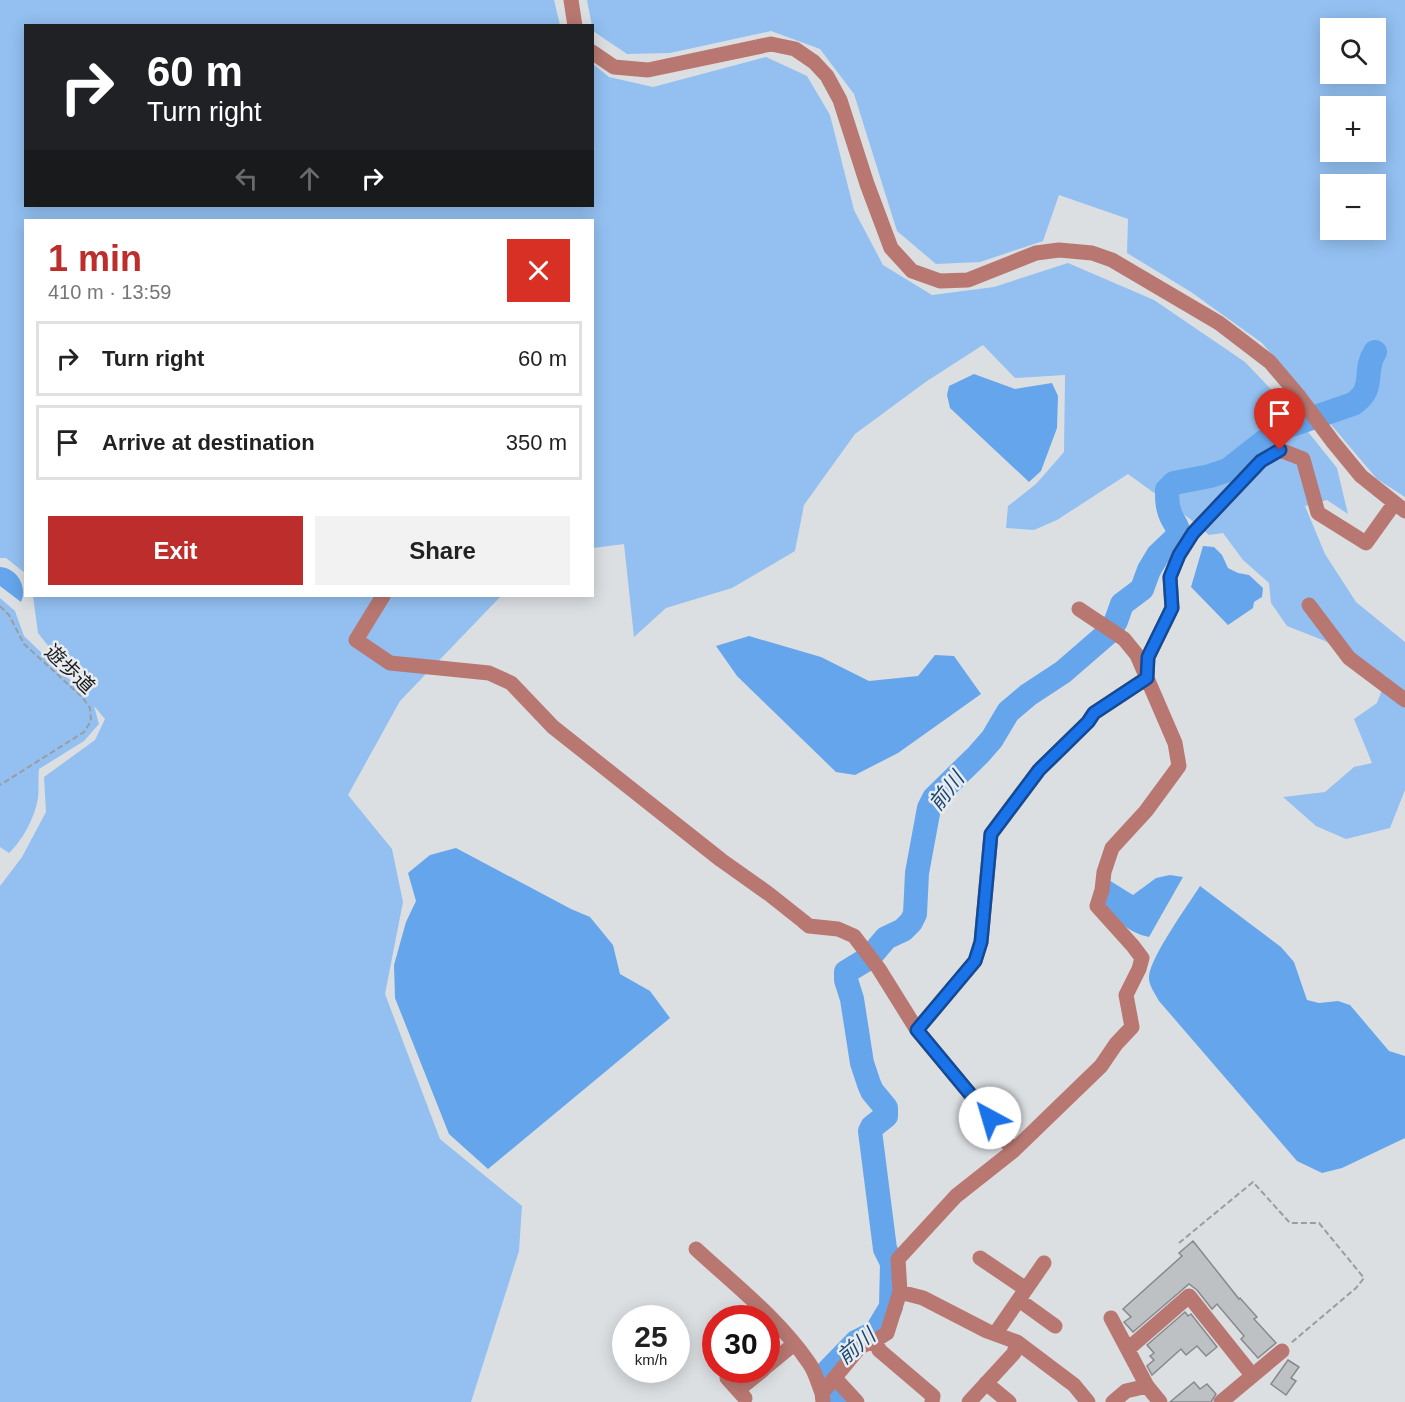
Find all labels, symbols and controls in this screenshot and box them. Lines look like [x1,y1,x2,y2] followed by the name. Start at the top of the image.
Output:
[1320,18,1386,240] map controls
[1320,18,1386,84] button: search
[48,48,126,126] icon: right
[147,48,243,95] text: 60 m
[1320,96,1386,162] button: +
[147,97,262,127] text: Turn right
[230,162,263,195] icon: left
[293,162,326,195] icon: ahead
[356,162,389,195] icon: right
[1320,174,1386,240] button: −
[48,238,142,279] text: 1 min
[507,239,570,302] button: close
[48,281,171,303] text: 410 m · 13:59
[51,342,84,375] icon: right
[102,346,204,371] text: Turn right
[518,346,567,371] text: 60 m
[1254,388,1305,450] pin
[1263,397,1296,430] icon: arrive
[51,426,84,459] icon: arrive
[102,430,315,455] text: Arrive at destination
[506,430,567,455] text: 350 m
[48,516,303,585] button: Exit
[315,516,570,585] button: Share
[41,640,99,698] street label: 遊歩道
[924,766,969,815] water label: 前川
[958,1086,1022,1150] position arrow
[702,1305,780,1383] speed limit sign: 30
[634,1320,668,1353] text: 25
[833,1322,881,1368] water label: 前川
[635,1351,667,1368] text: km/h

